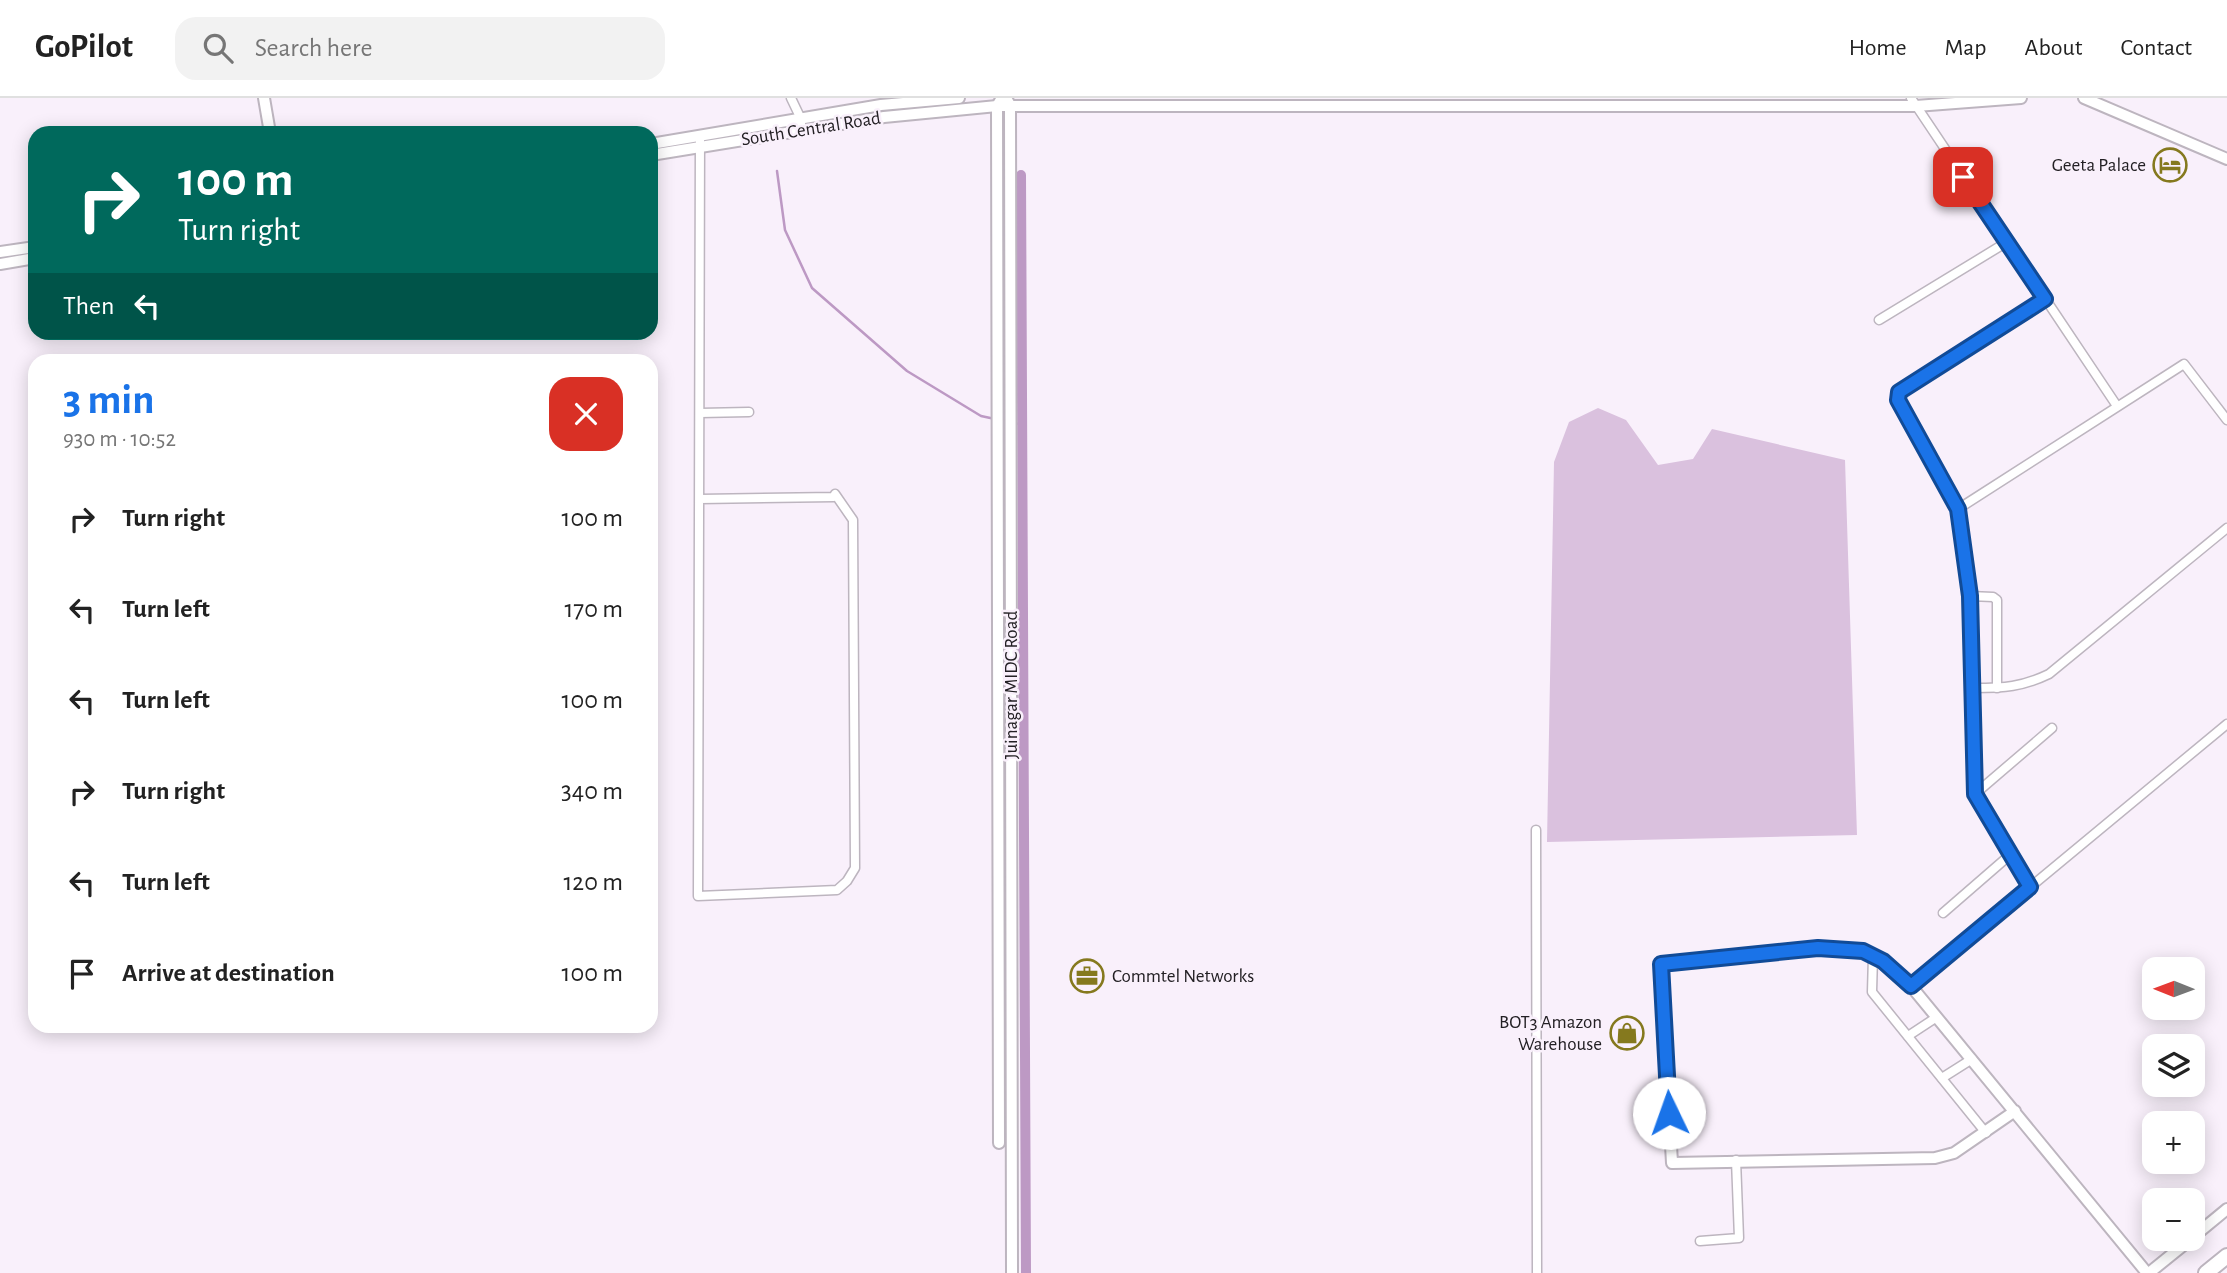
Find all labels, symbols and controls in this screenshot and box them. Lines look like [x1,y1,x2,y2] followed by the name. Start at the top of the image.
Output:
[175,17,665,80] search box
[199,29,237,67] icon: search
[35,31,133,64] text: GoPilot
[255,35,372,61] text: Search here
[1849,36,1907,60] text: Home
[1945,36,1987,60] text: Map
[2025,36,2082,60] text: About
[2120,36,2192,60] text: Contact
[740,109,882,149] street label: South Central Road
[2151,146,2189,184] hotel icon: Geeta Palace
[1933,147,1993,207] pin
[63,154,154,245] icon: right
[178,156,294,205] text: 100 m
[2052,156,2146,175] place label: Geeta Palace
[1944,158,1982,196] icon: arrive
[178,214,300,246] text: Turn right
[128,287,166,325] icon: left
[63,293,114,319] text: Then
[549,377,623,451] button: close
[63,379,155,421] text: 3 min
[63,428,176,451] text: 930 m · 10:52
[63,500,101,538] icon: right
[122,505,225,531] text: Turn right
[562,505,623,531] text: 100 m
[63,591,101,629] icon: left
[122,596,210,622] text: Turn left
[564,596,623,622] text: 170 m
[1002,611,1021,759] street label: Juinagar MIDC Road
[63,682,101,720] icon: left
[122,687,210,713] text: Turn left
[562,687,623,713] text: 100 m
[63,773,101,811] icon: right
[122,778,225,804] text: Turn right
[561,778,623,804] text: 340 m
[63,864,101,902] icon: left
[122,869,210,895] text: Turn left
[563,869,623,895] text: 120 m
[63,955,101,993] icon: arrive
[1068,957,1106,995] office icon: Commtel Networks
[2142,957,2205,1020] north arrow
[2142,957,2205,1251] map controls
[122,960,335,986] text: Arrive at destination
[562,960,623,986] text: 100 m
[1112,967,1254,986] place label: Commtel Networks
[1499,1013,1602,1054] place label: BOT3 Amazon Warehouse
[1608,1014,1646,1052] shop icon: BOT3 Amazon Warehouse
[2142,1034,2205,1097] button: layers
[1632,1076,1706,1150] position arrow
[2142,1111,2205,1174] button: +
[2142,1188,2205,1251] button: −

